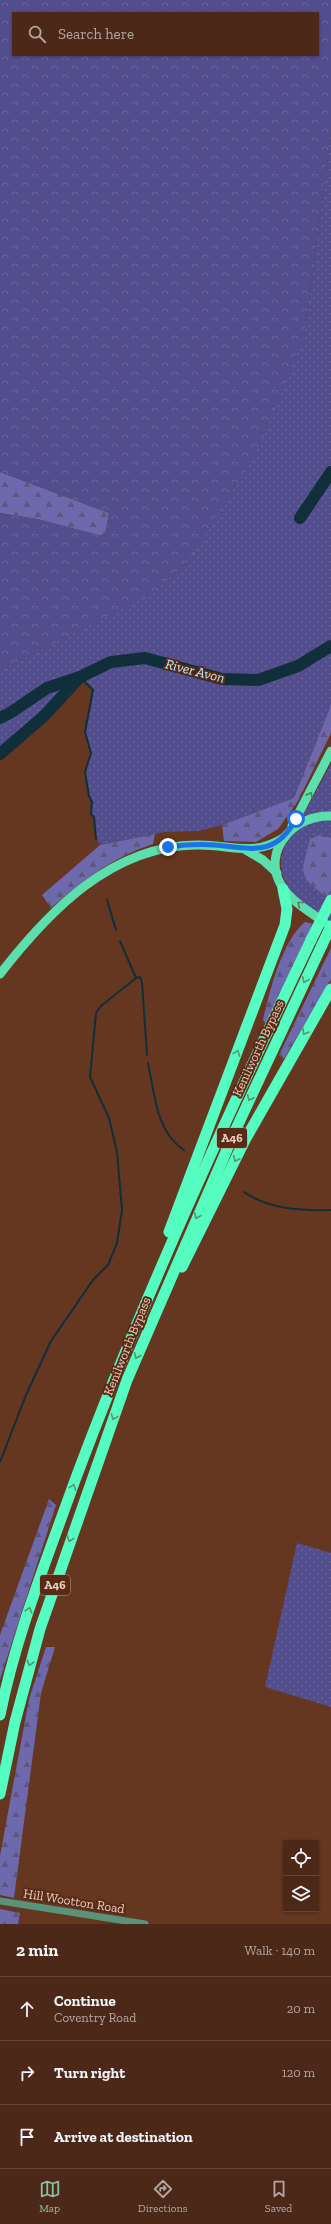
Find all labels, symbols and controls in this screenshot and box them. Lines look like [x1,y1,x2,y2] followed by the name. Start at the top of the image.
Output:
[12,12,319,56] search box
[26,23,48,45] icon: search
[58,25,134,43] text: Search here
[163,655,227,687] water label: River Avon
[305,792,312,799] one-way arrow
[287,810,305,828] route start
[159,838,177,856] route end
[297,902,304,909] one-way arrow
[302,976,310,984] one-way arrow
[229,997,287,1099] street label: Kenilworth Bypass
[303,1028,310,1035] one-way arrow
[232,1049,240,1056] one-way arrow
[247,1094,255,1101] one-way arrow
[217,1128,247,1148] road number: A46
[233,1154,241,1162] one-way arrow
[193,1213,201,1220] one-way arrow
[100,1294,154,1397] street label: Kenilworth Bypass
[134,1353,142,1360] one-way arrow
[110,1413,119,1420] one-way arrow
[68,1484,76,1491] one-way arrow
[66,1536,75,1543] one-way arrow
[40,1575,70,1595] road number: A46
[24,1606,33,1613] one-way arrow
[26,1659,35,1666] one-way arrow
[283,1840,319,1912] map controls
[283,1840,319,1876] button: locate
[283,1876,319,1912] button: layers
[22,1886,126,1916] street label: Hill Wootton Road
[16,1940,58,1960] text: 2 min
[245,1943,315,1958] text: Walk · 140 m
[54,1992,116,2010] text: Continue
[16,1998,38,2020] icon: ahead
[287,2001,315,2016] text: 20 m
[54,2010,136,2025] text: Coventry Road
[16,2062,38,2084] icon: right
[54,2064,125,2082] text: Turn right
[282,2065,315,2080] text: 120 m
[16,2126,38,2148] icon: arrive
[54,2128,193,2146] text: Arrive at destination
[39,2178,61,2215] tab: Map
[138,2178,188,2215] tab: Directions
[265,2178,292,2215] tab: Saved

